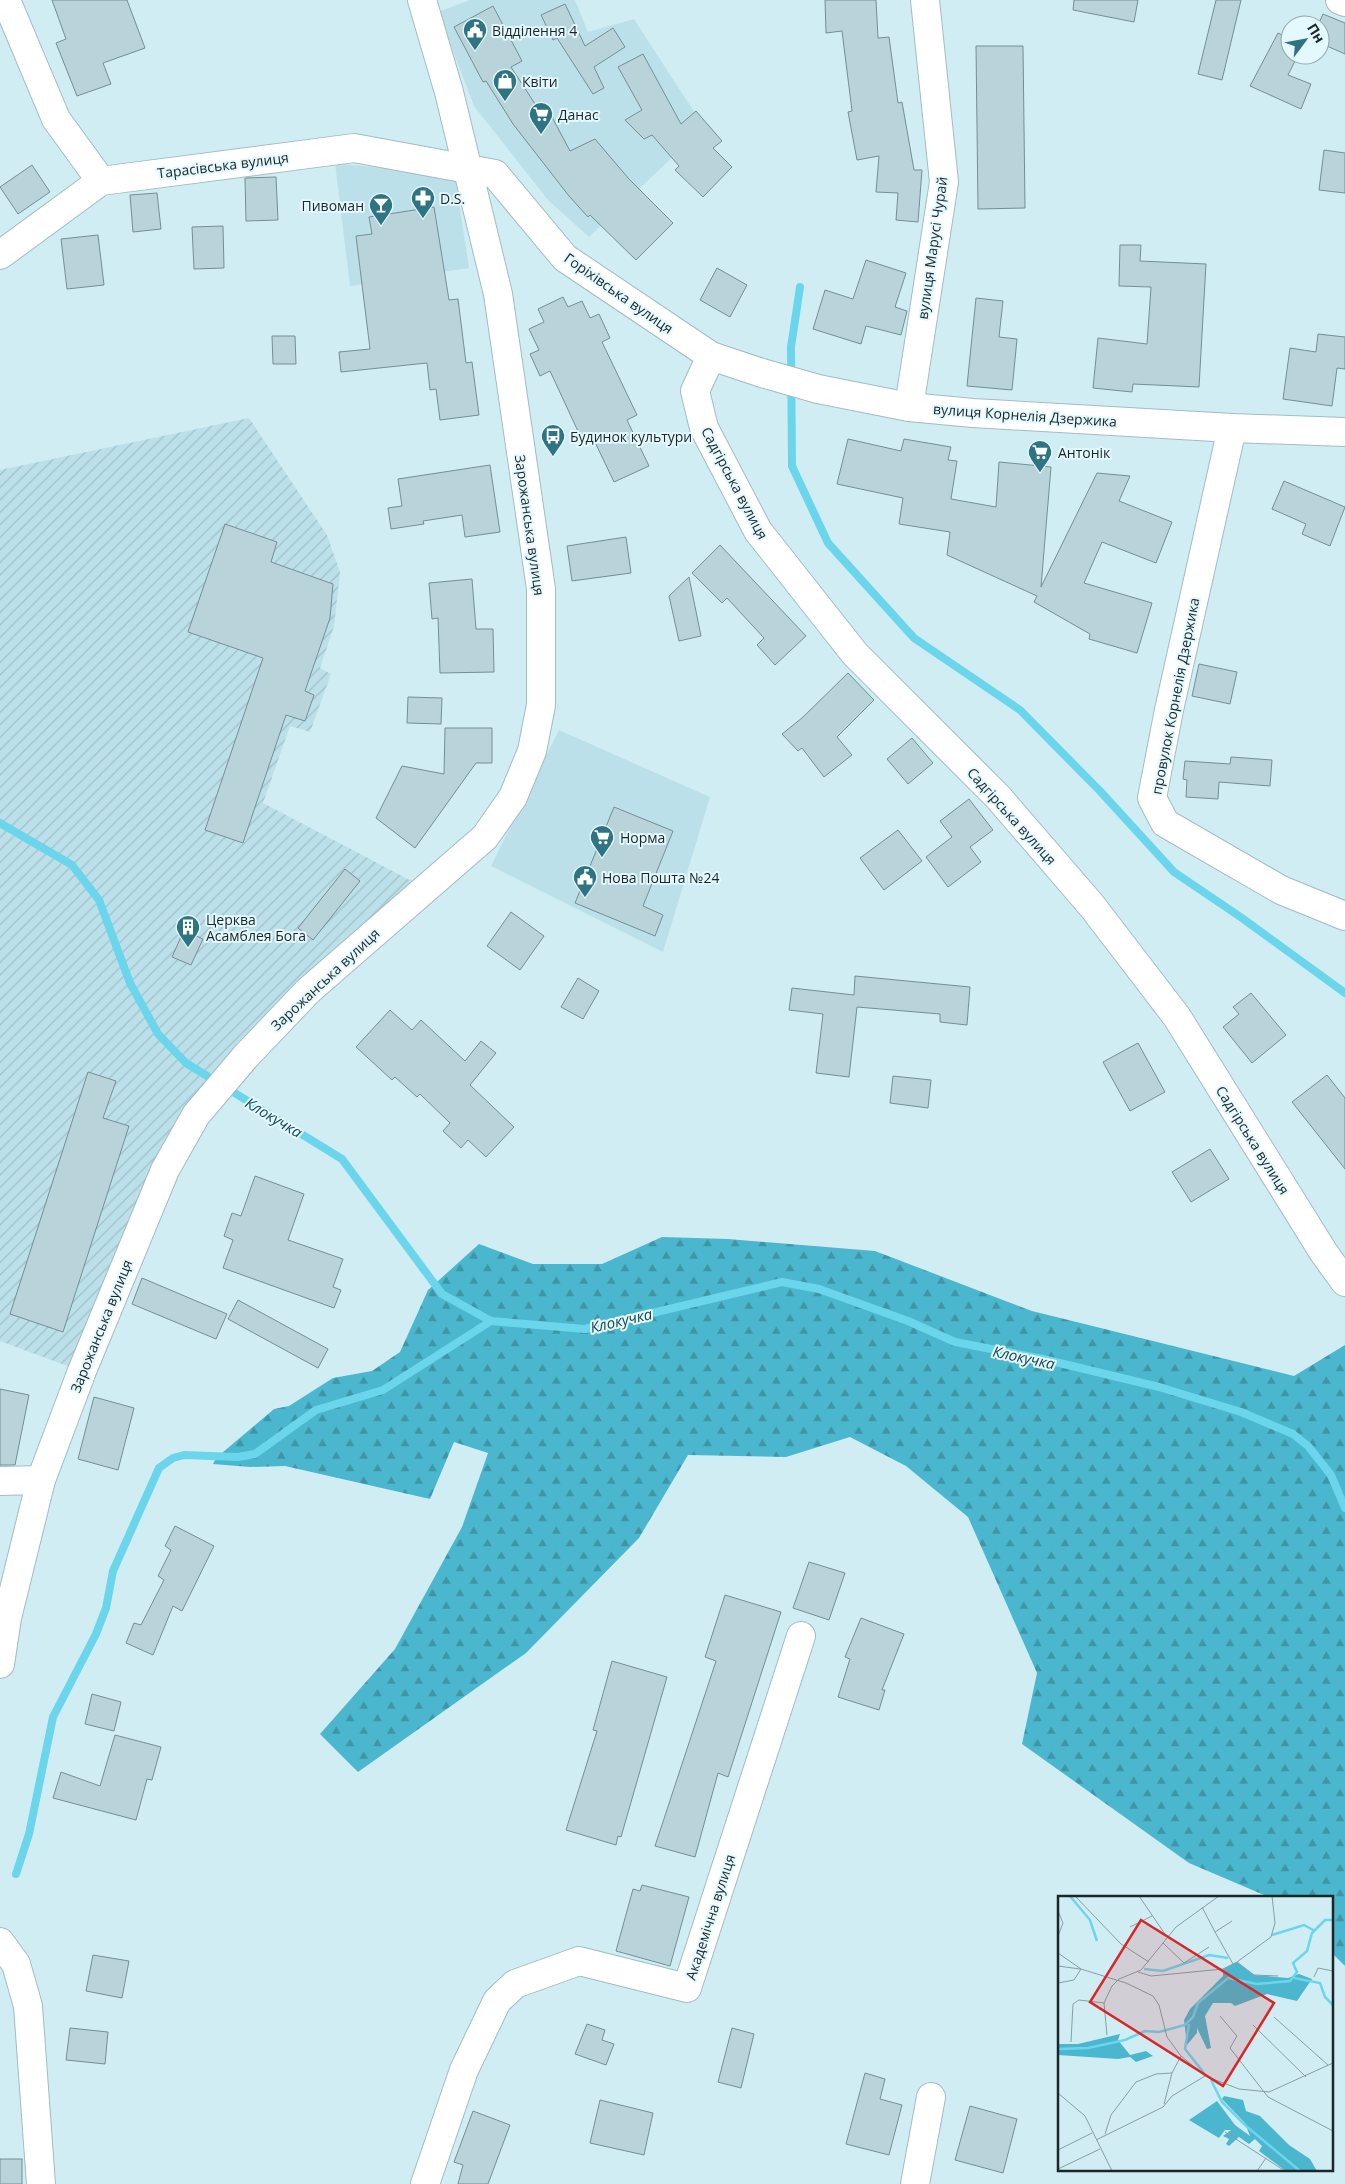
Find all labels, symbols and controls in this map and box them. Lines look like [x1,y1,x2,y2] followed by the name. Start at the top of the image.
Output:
[1280,15,1330,65] north arrow
[462,17,488,51] public building icon: Відділення 4
[1303,19,1330,46] text: Пн
[492,21,577,40] place label: Відділення 4
[492,68,518,102] shop icon: Квіти
[522,72,558,91] place label: Квіти
[528,101,554,135] supermarket icon: Данас
[558,105,599,124] place label: Данас
[156,148,290,182] street label: Тарасівська вулиця
[913,175,951,321] street label: вулиця Марусі Чурай
[410,185,436,219] pharmacy icon: D.S.
[440,189,465,208] place label: D.S.
[368,192,394,226] bar icon: Пивоман
[302,196,364,215] place label: Пивоман
[561,248,677,338] street label: Горіхівська вулиця
[932,399,1118,431] street label: вулиця Корнелія Дзержика
[540,423,566,457] bus stop icon: Будинок культури
[697,423,773,543] street label: Садгірська вулиця
[570,427,692,446] place label: Будинок культури
[1027,439,1053,473] supermarket icon: Антонік
[1058,443,1111,462] place label: Антонік
[511,453,549,597] street label: Зарожанська вулиця
[1147,596,1203,796] street label: провулок Корнелія Дзержика
[963,763,1061,869] street label: Садгірська вулиця
[589,824,615,858] supermarket icon: Норма
[620,828,665,847] place label: Норма
[572,864,598,898] public building icon: Нова Пошта №24
[602,868,720,887] place label: Нова Пошта №24
[206,910,306,945] place label: Церква Асамблея Бога
[175,914,201,948] building icon: Церква Асамблея Бога
[267,924,383,1034] street label: Зарожанська вулиця
[1212,1082,1294,1198] street label: Садгірська вулиця
[242,1092,307,1142] water label: Клокучка
[66,1257,136,1395] street label: Зарожанська вулиця
[588,1303,654,1337] water label: Клокучка
[991,1341,1057,1373] water label: Клокучка
[681,1852,739,1982] street label: Академічна вулиця
[1058,1896,1332,2172] inset map

